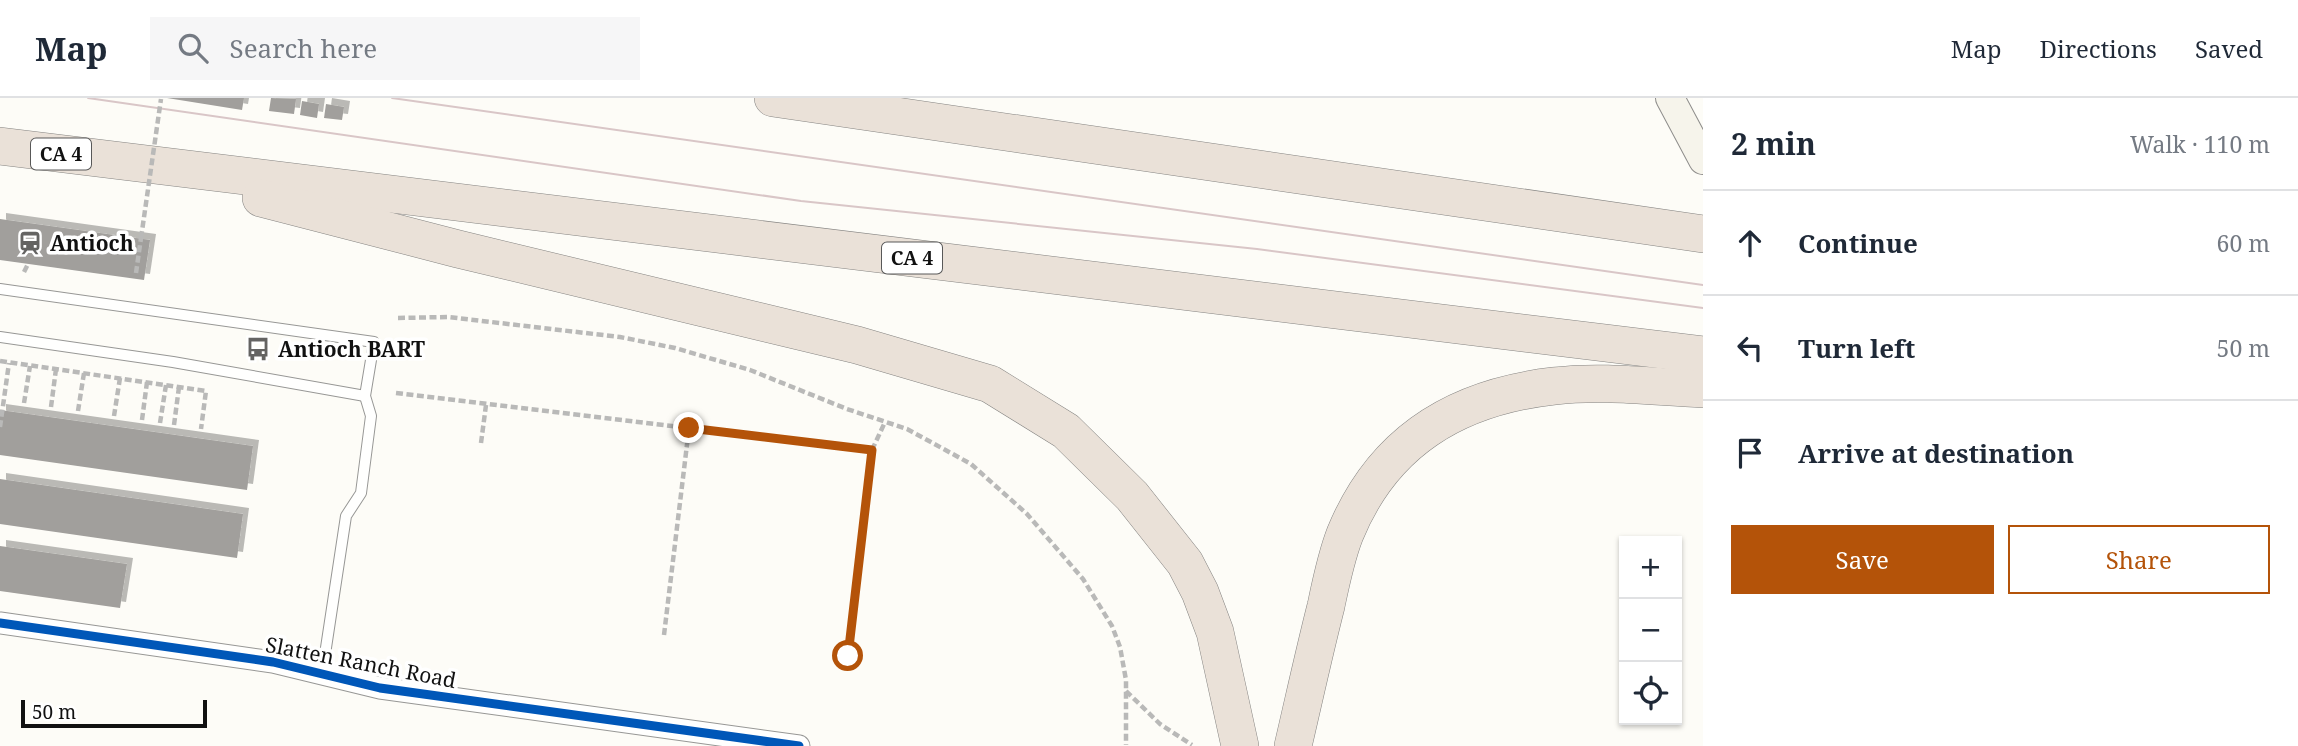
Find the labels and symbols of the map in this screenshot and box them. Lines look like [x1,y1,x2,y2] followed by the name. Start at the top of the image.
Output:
[31,138,91,170] road number: CA 4
[16,229,44,257] station icon: Antioch
[50,229,134,257] place label: Antioch
[882,242,942,274] road number: CA 4
[244,335,272,363] bus stop icon: Antioch BART
[278,335,425,363] place label: Antioch BART
[673,412,704,443] route end
[263,630,459,694] street label: Slatten Ranch Road
[832,640,863,671] route start
[21,697,206,729] scale bar

